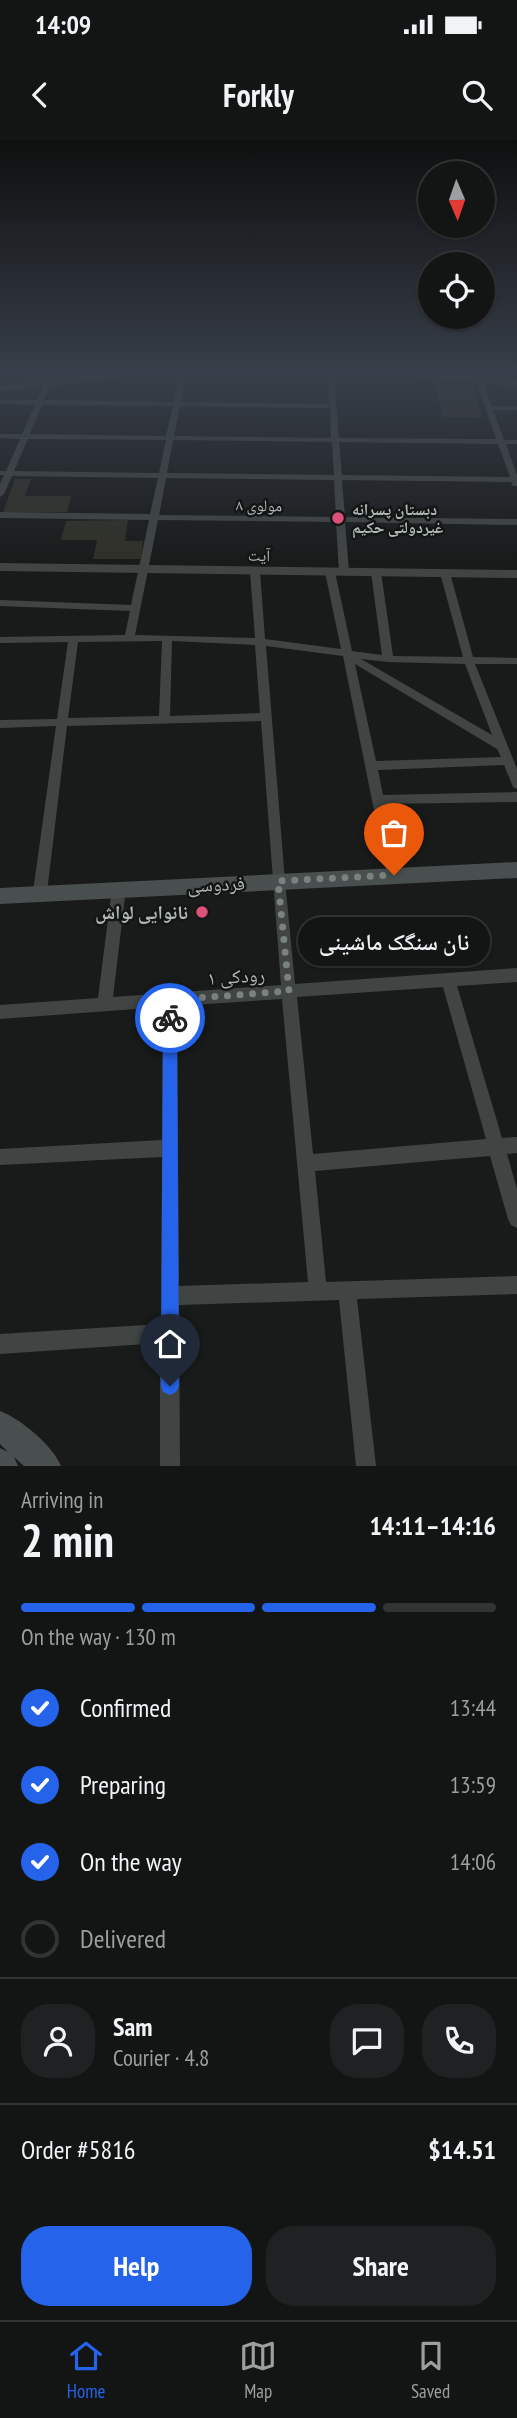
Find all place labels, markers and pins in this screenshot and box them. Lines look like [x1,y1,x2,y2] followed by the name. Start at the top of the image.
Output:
[352,499,443,539] place label: دبستان پسرانه غیردولتی حکیم
[330,510,346,526] marker: دبستان پسرانه غیردولتی حکیم
[364,803,424,875] pin
[95,900,188,924] place label: نانوایی لواش
[194,904,210,920] marker: نانوایی لواش
[298,917,490,966] callout: نان سنگک ماشینی
[140,1314,200,1386] pin

